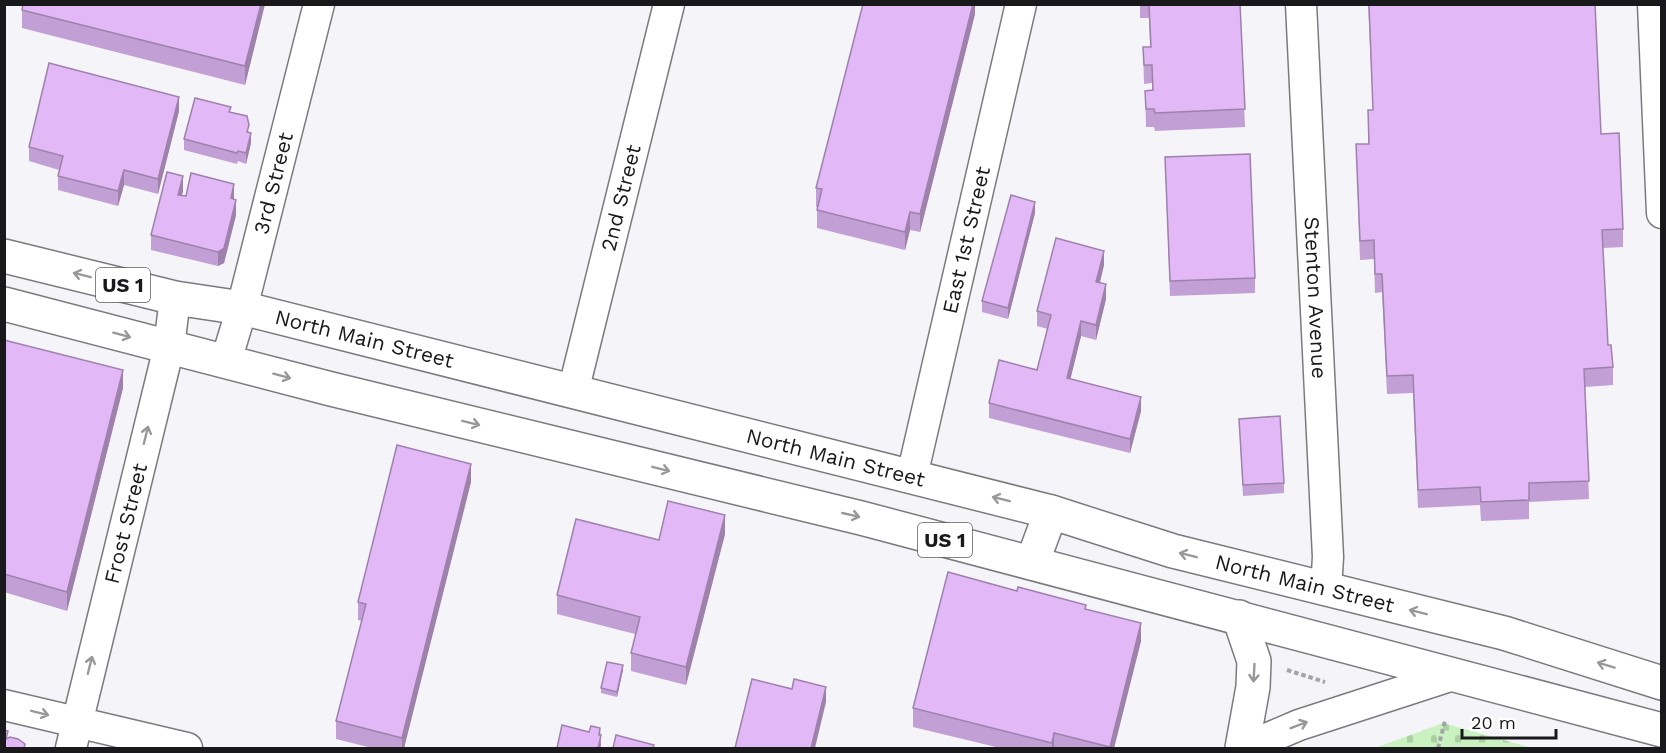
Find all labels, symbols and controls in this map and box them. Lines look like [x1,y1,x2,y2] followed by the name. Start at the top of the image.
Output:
[248,129,298,237] street label: 3rd Street
[595,142,646,254] street label: 2nd Street
[937,164,995,316] street label: East 1st Street
[1299,216,1332,379] street label: Stenton Avenue
[73,268,92,280] one-way arrow
[96,268,150,302] road number: US 1
[272,304,457,373] street label: North Main Street
[112,329,131,341] one-way arrow
[272,371,291,382] one-way arrow
[462,418,481,430] one-way arrow
[744,423,928,492] street label: North Main Street
[141,426,153,445] one-way arrow
[99,461,152,586] street label: Frost Street
[651,464,670,476] one-way arrow
[992,493,1011,505] one-way arrow
[840,510,860,521] one-way arrow
[918,523,972,557] road number: US 1
[1179,549,1198,561] one-way arrow
[1213,549,1397,617] street label: North Main Street
[1409,606,1428,618] one-way arrow
[84,656,96,675] one-way arrow
[1597,659,1616,670] one-way arrow
[1248,662,1259,682] one-way arrow
[1462,702,1556,740] scale bar
[30,708,49,720] one-way arrow
[1471,712,1516,733] text: 20 m
[1289,719,1308,730] one-way arrow

